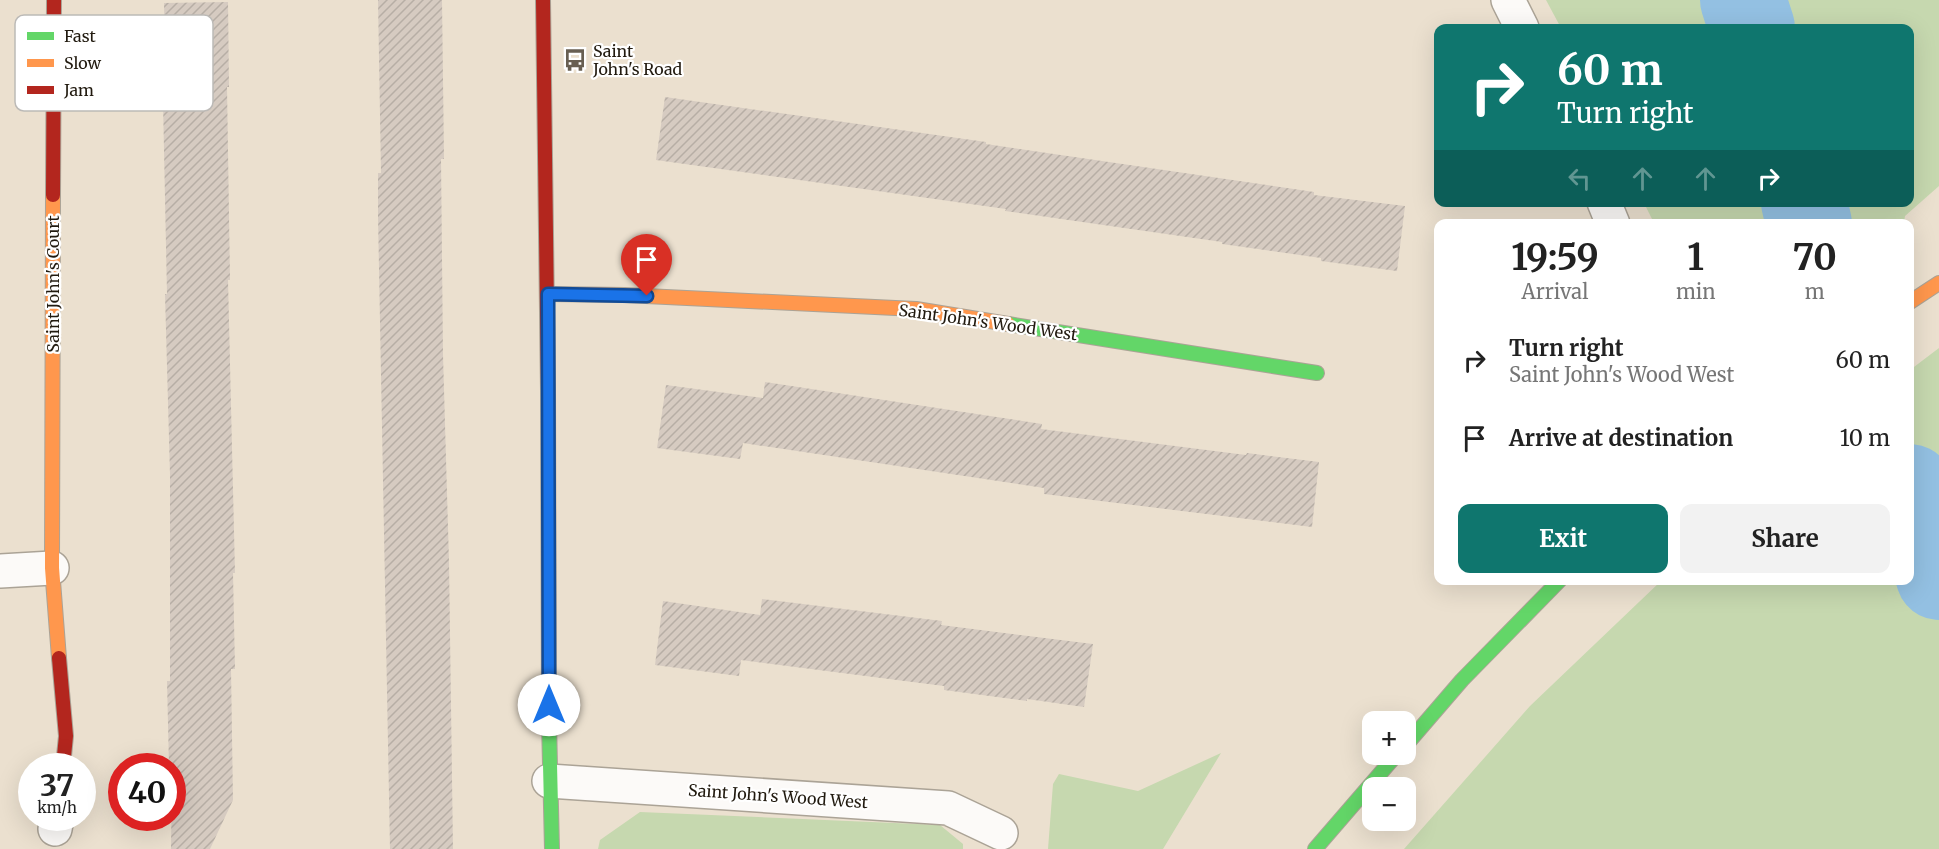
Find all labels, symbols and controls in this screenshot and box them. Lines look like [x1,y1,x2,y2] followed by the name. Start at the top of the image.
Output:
[15,15,213,111] legend
[64,26,97,46] text: Fast
[592,41,683,79] place label: Saint John's Road
[1557,44,1663,96] text: 60 m
[562,47,588,73] bus stop icon: Saint John's Road
[1458,48,1536,126] icon: right
[64,53,102,73] text: Slow
[63,80,94,100] text: Jam
[1557,96,1694,130] text: Turn right
[1563,162,1596,195] icon: left
[1626,162,1659,195] icon: ahead
[1689,162,1722,195] icon: ahead
[1752,162,1785,195] icon: right
[43,215,63,353] street label: Saint John's Court
[621,234,672,296] pin
[1511,235,1599,280] text: 19:59
[1687,235,1704,280] text: 1
[1793,235,1837,280] text: 70
[630,243,663,276] icon: arrive
[1522,279,1588,304] text: Arrival
[1676,279,1715,304] text: min
[1805,279,1825,304] text: m
[897,300,1079,345] street label: Saint John's Wood West
[1509,334,1623,362] text: Turn right
[1458,344,1491,377] icon: right
[1836,346,1890,374] text: 60 m
[1509,362,1734,387] text: Saint John's Wood West
[1458,422,1491,455] icon: arrive
[1509,424,1733,452] text: Arrive at destination
[1840,424,1890,452] text: 10 m
[1458,504,1668,573] button: Exit
[1680,504,1890,573] button: Share
[517,673,581,737] position arrow
[1362,711,1416,831] map controls
[1362,711,1416,765] button: +
[108,753,186,831] speed limit sign: 40
[40,766,74,804] text: 37
[1362,777,1416,831] button: −
[687,780,869,812] street label: Saint John's Wood West
[37,798,77,817] text: km/h

